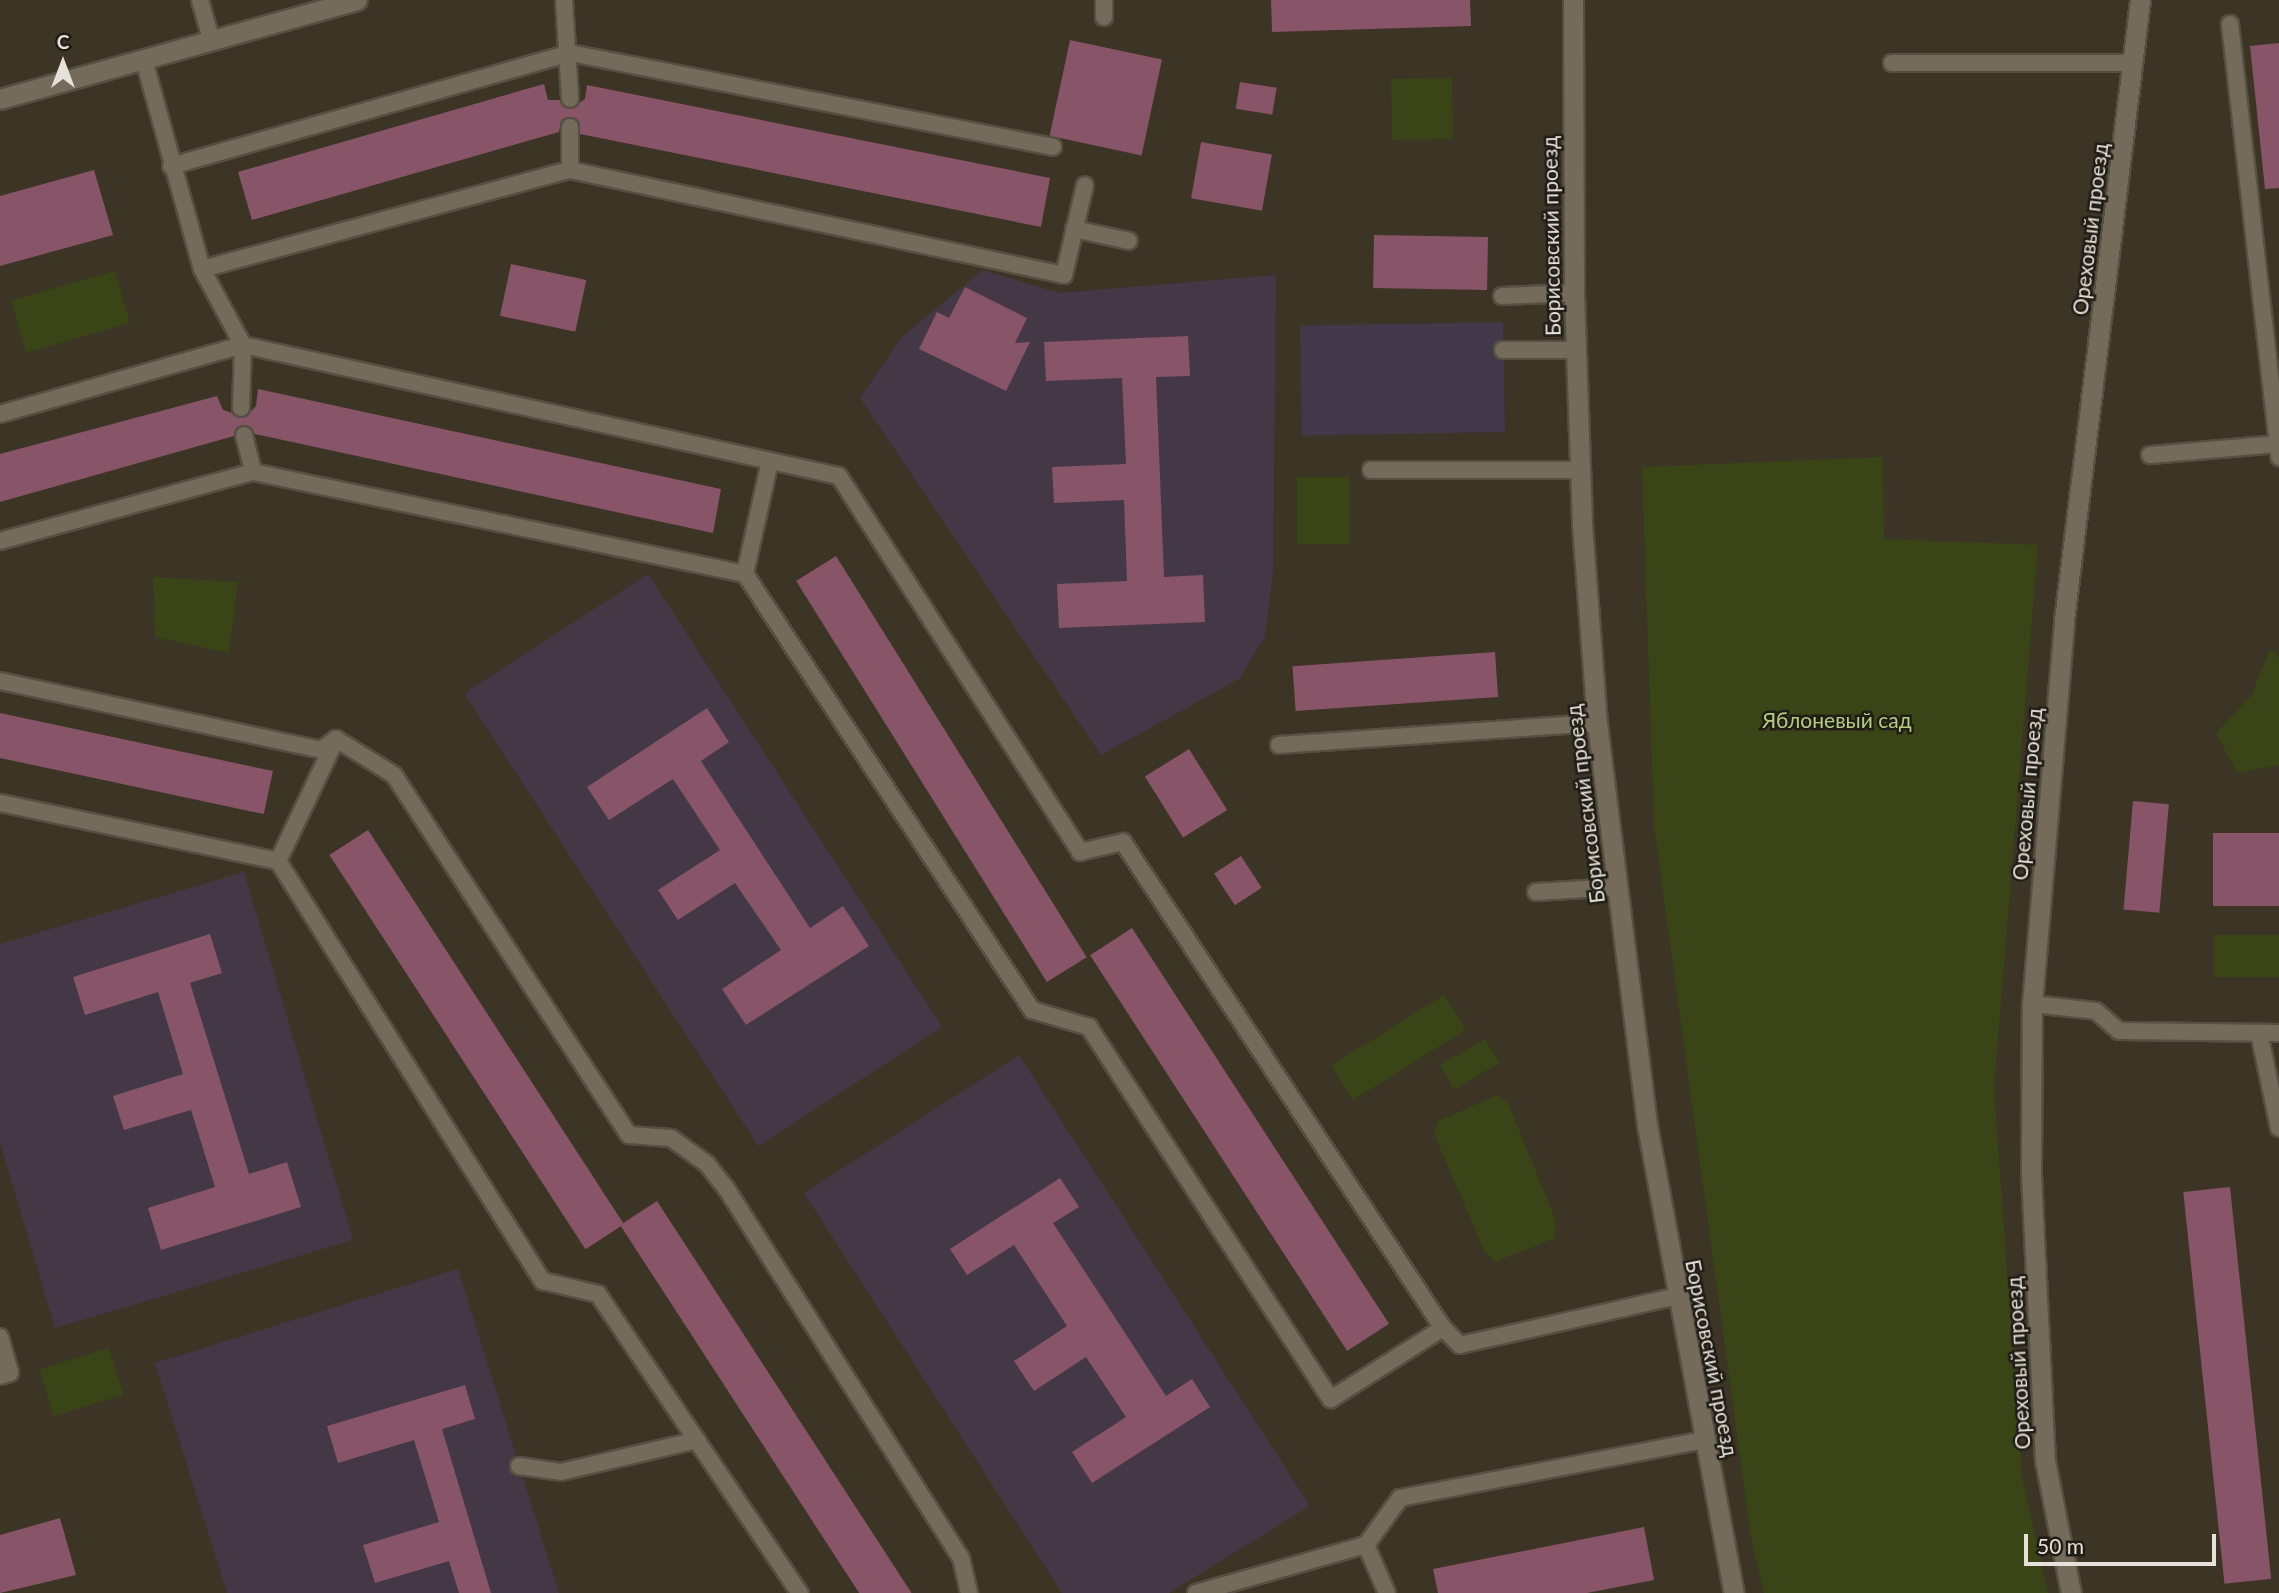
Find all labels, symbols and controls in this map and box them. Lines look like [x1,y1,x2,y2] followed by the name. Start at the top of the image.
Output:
[28,28,98,98] north arrow
[57,30,69,53] text: С
[1537,136,1565,336] street label: Борисовский проезд
[2067,142,2113,316] street label: Ореховый проезд
[1560,703,1610,905] street label: Борисовский проезд
[1762,707,1912,733] park label: Яблоневый сад
[2007,707,2047,881] street label: Ореховый проезд
[1681,1257,1743,1459] street label: Борисовский проезд
[2001,1276,2035,1450] street label: Ореховый проезд
[2027,1520,2220,1564] scale bar
[2037,1533,2084,1558] text: 50 m

